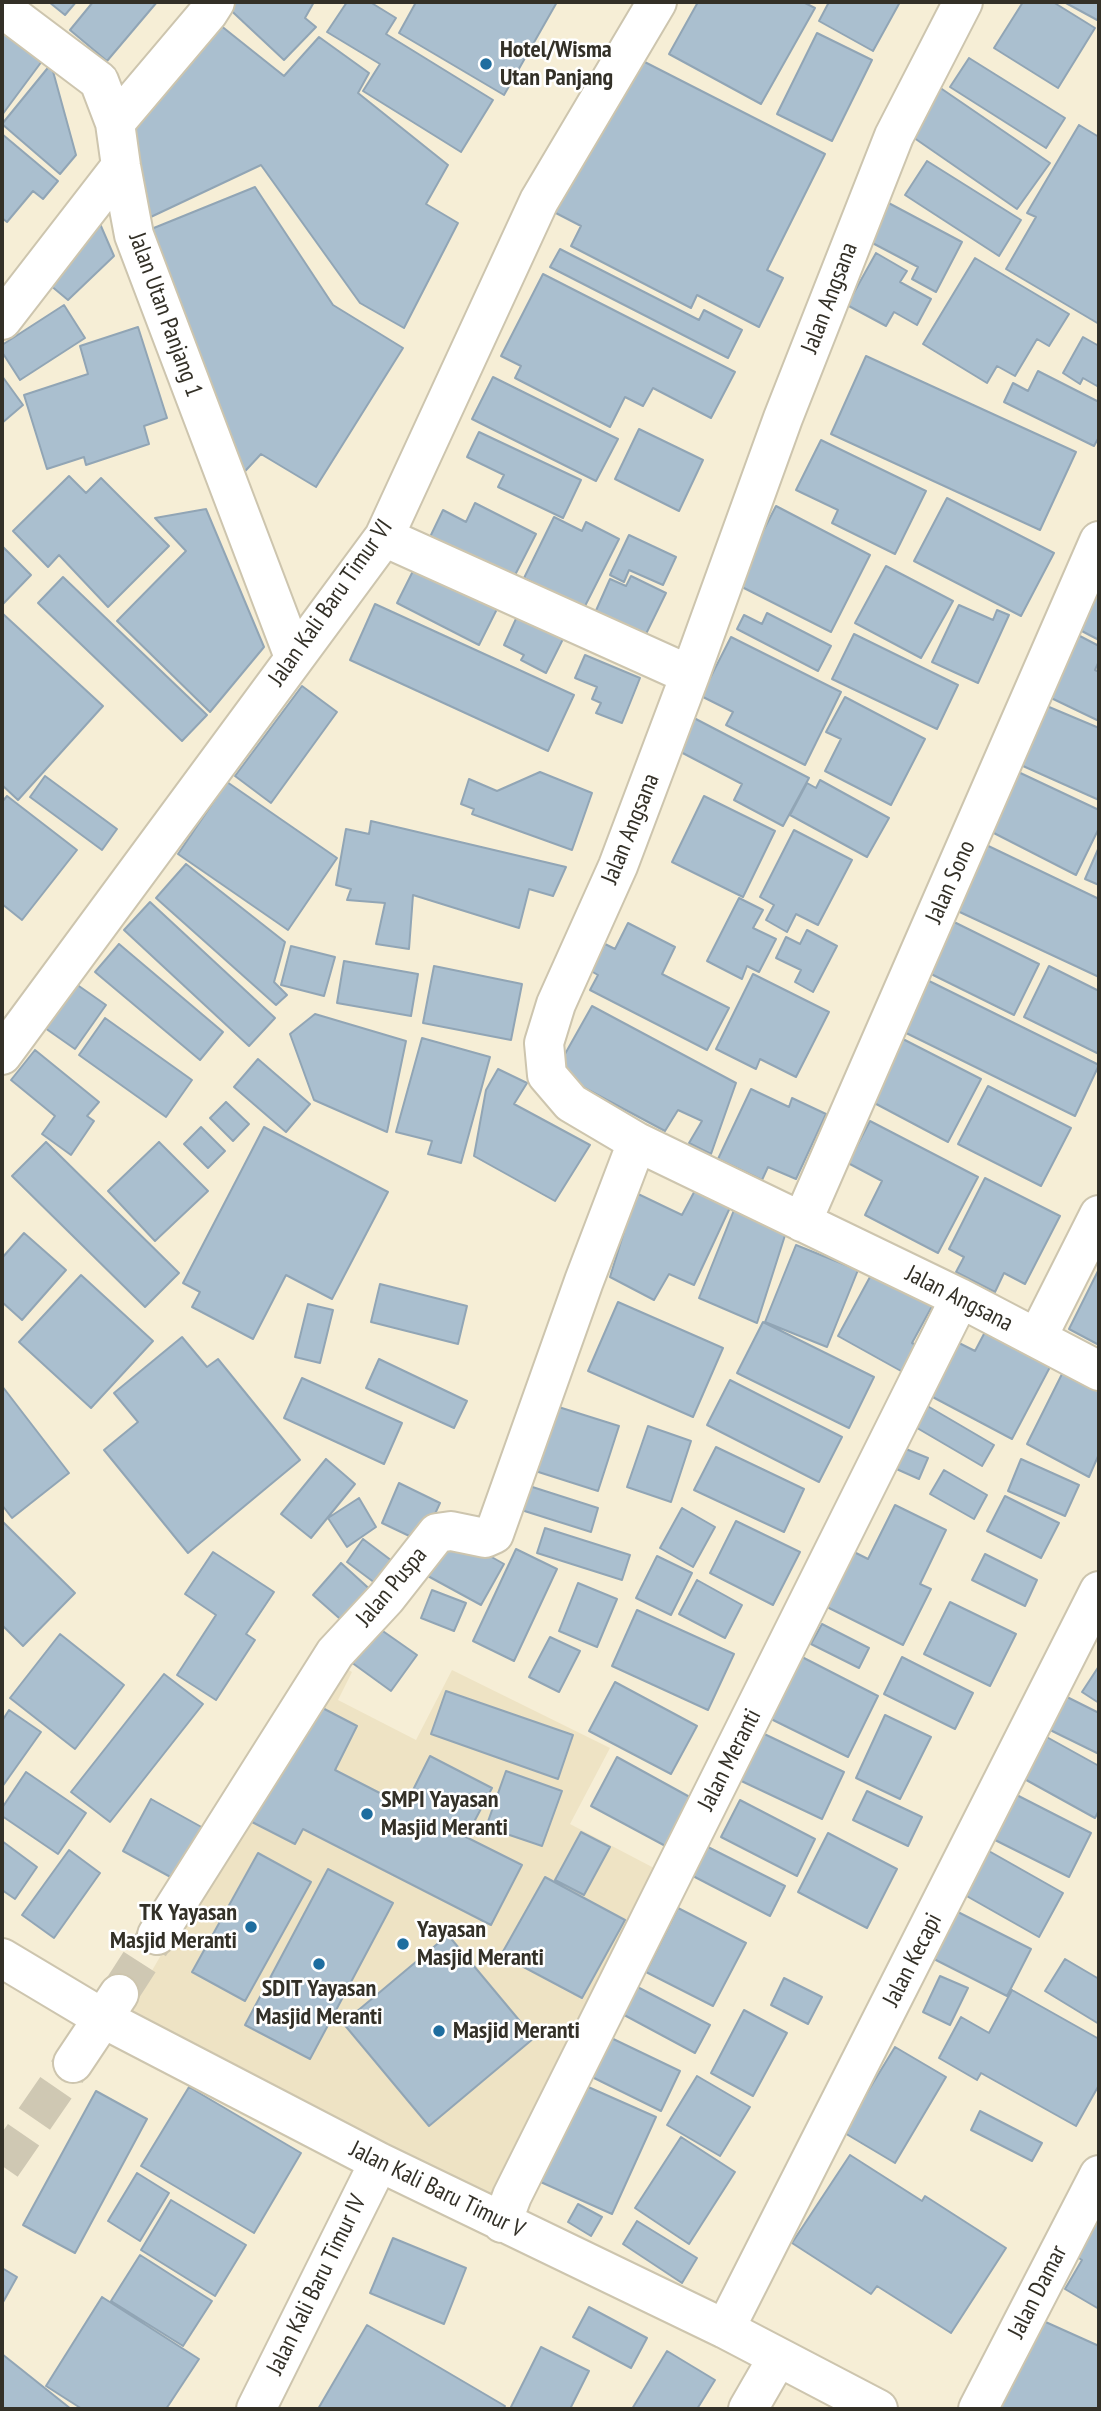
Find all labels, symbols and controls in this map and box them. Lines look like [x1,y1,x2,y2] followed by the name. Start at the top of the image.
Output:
[500,36,613,92] place label: Hotel/Wisma Utan Panjang
[478,56,494,72] marker: Hotel/Wisma Utan Panjang
[122,229,208,401] street label: Jalan Utan Panjang 1
[796,239,864,357] street label: Jalan Angsana
[263,514,399,692] street label: Jalan Kali Baru Timur VI
[596,770,666,888] street label: Jalan Angsana
[920,836,982,928] street label: Jalan Sono
[901,1260,1017,1338] street label: Jalan Angsana
[350,1541,434,1633] street label: Jalan Puspa
[692,1704,768,1816] street label: Jalan Meranti
[381,1786,508,1842] place label: SMPI Yayasan Masjid Meranti
[359,1806,375,1822] marker: SMPI Yayasan Masjid Meranti
[110,1899,237,1955] place label: TK Yayasan Masjid Meranti
[877,1909,949,2011] street label: Jalan Kecapi
[417,1916,544,1972] place label: Yayasan Masjid Meranti
[243,1919,259,1935] marker: TK Yayasan Masjid Meranti
[395,1936,411,1952] marker: Yayasan Masjid Meranti
[311,1956,327,1972] marker: SDIT Yayasan Masjid Meranti
[256,1975,382,2031] place label: SDIT Yayasan Masjid Meranti
[453,2017,580,2045] place label: Masjid Meranti
[431,2023,447,2039] marker: Masjid Meranti
[345,2135,529,2245] street label: Jalan Kali Baru Timur V
[261,2190,373,2380] street label: Jalan Kali Baru Timur IV
[1002,2241,1074,2343] street label: Jalan Damar

